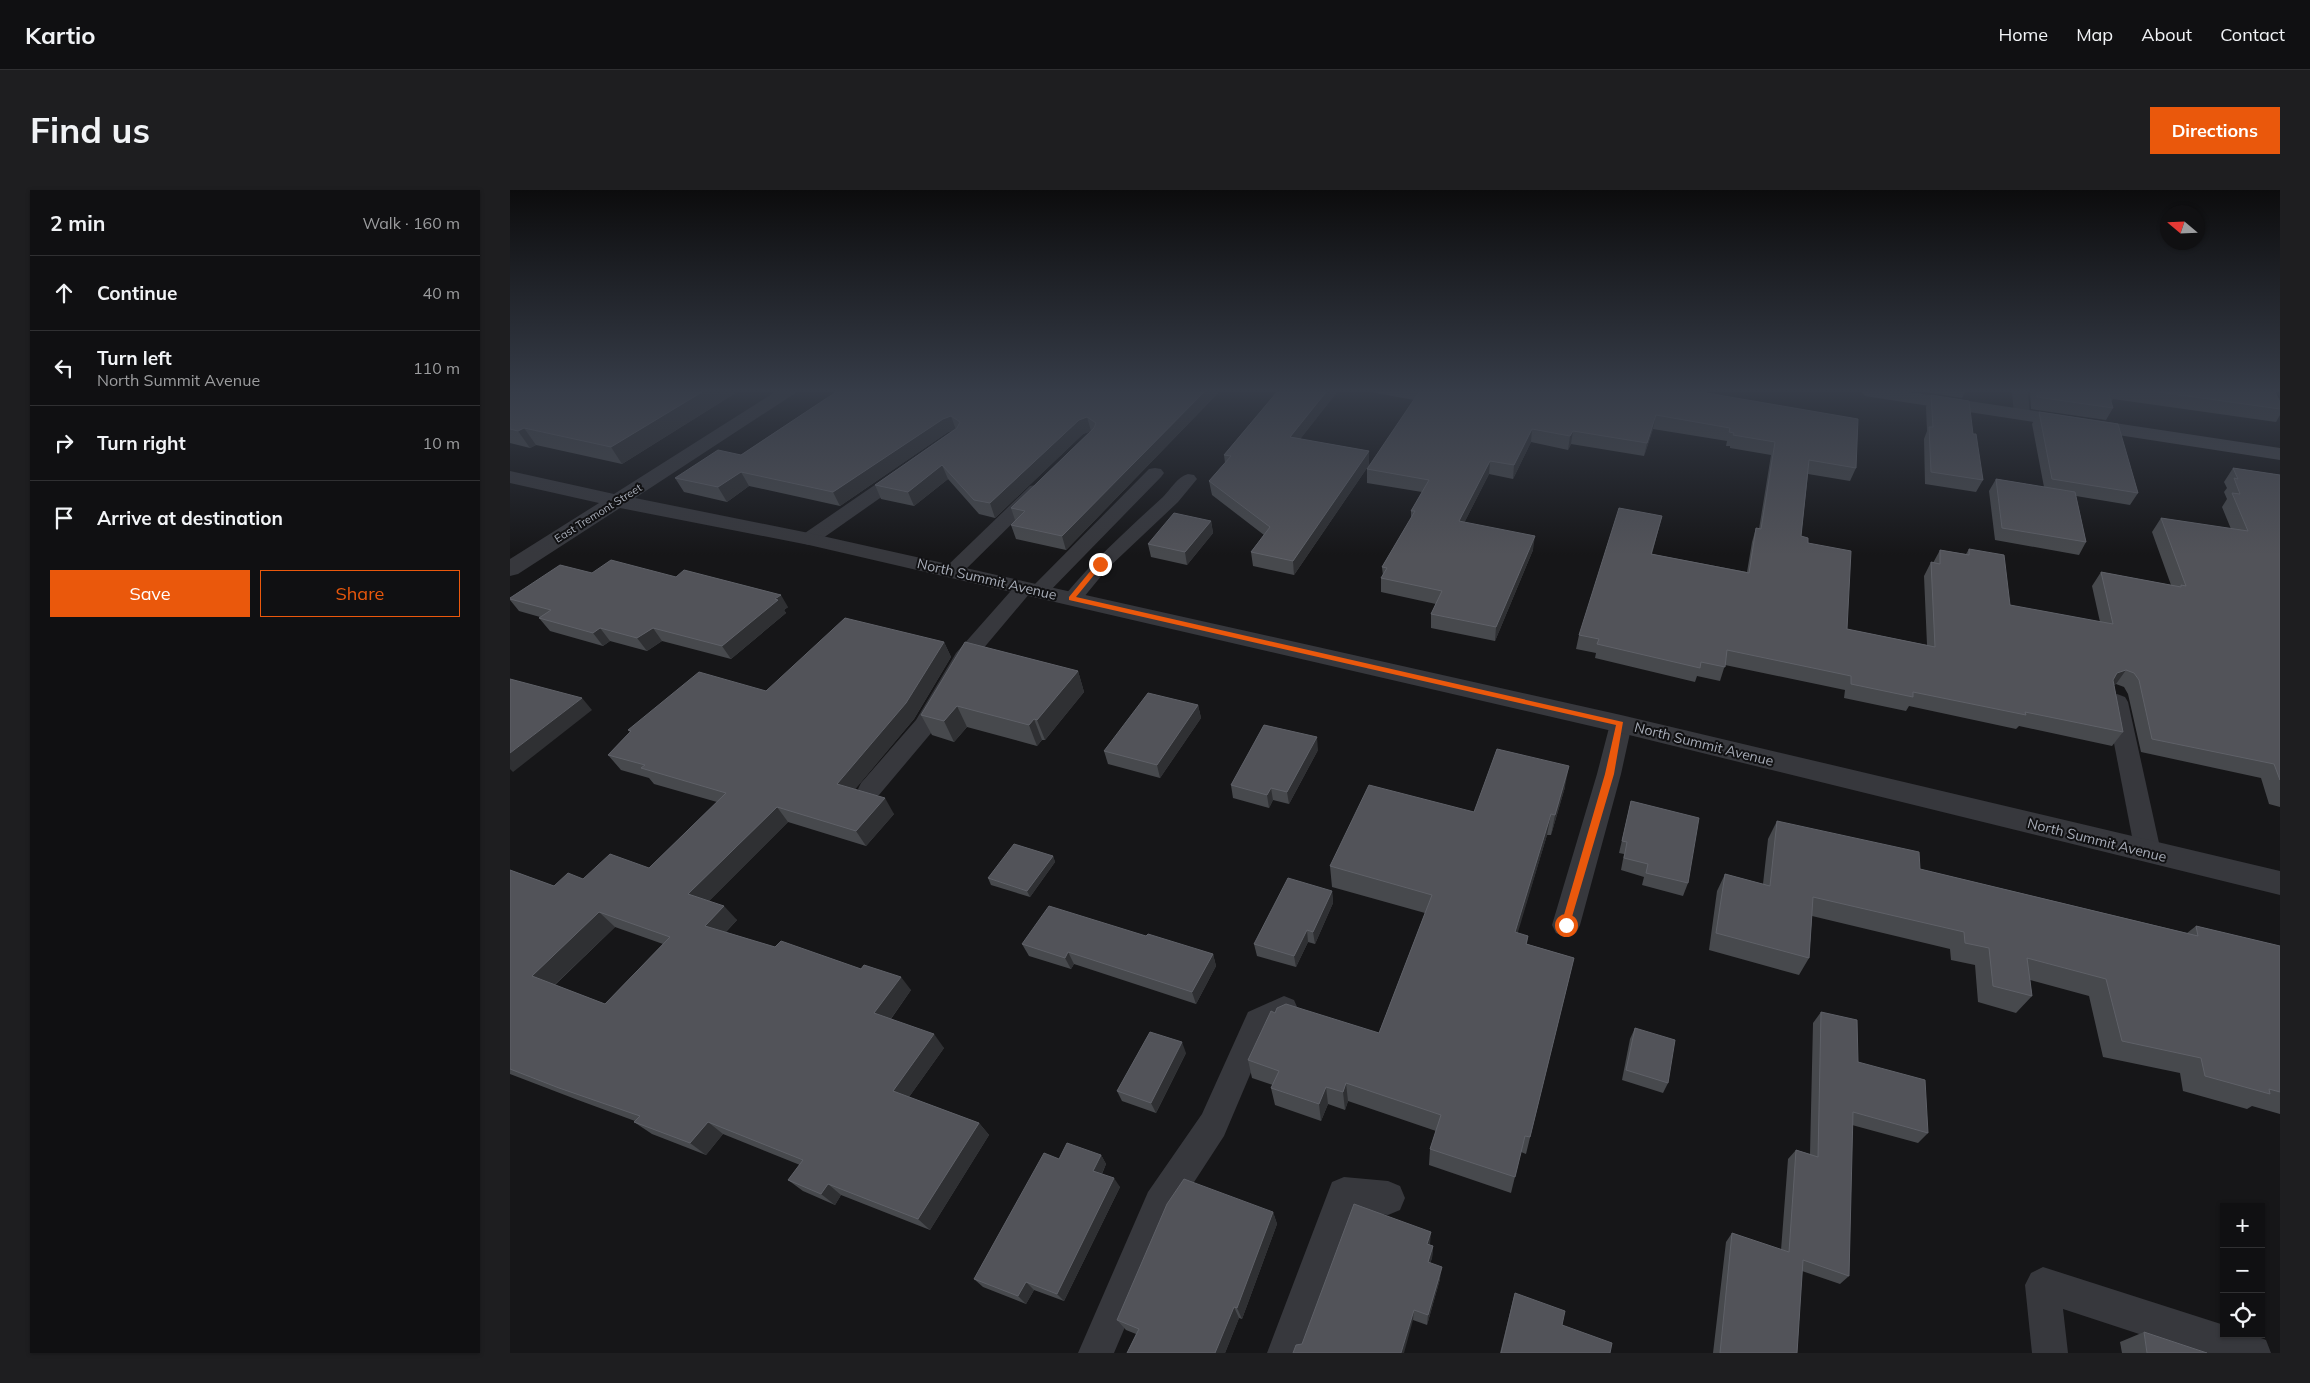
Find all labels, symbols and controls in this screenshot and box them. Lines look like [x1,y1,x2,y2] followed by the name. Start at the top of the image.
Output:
[25,20,96,50] text: Kartio
[1998,23,2048,46] text: Home
[2076,23,2113,46] text: Map
[2141,23,2192,46] text: About
[2220,23,2285,46] text: Contact
[2150,107,2280,154] button: Directions
[30,108,150,152] text: Find us
[2160,205,2205,250] north arrow
[50,210,105,236] text: 2 min
[362,213,460,233] text: Walk · 160 m
[50,279,78,307] icon: ahead
[97,281,177,305] text: Continue
[423,283,460,303] text: 40 m
[97,346,172,370] text: Turn left
[50,354,78,382] icon: left
[413,358,460,378] text: 110 m
[97,370,260,390] text: North Summit Avenue
[50,429,78,457] icon: right
[97,431,186,455] text: Turn right
[423,433,460,453] text: 10 m
[552,480,644,546] street label: East Tremont Street
[50,504,78,532] icon: arrive
[97,506,283,530] text: Arrive at destination
[1089,553,1112,576] route end
[915,554,1059,604] street label: North Summit Avenue
[50,570,250,617] button: Save
[260,570,460,617] button: Share
[1633,718,1775,770] street label: North Summit Avenue
[2026,814,2168,866] street label: North Summit Avenue
[1555,914,1578,937] route start
[2220,1203,2265,1338] map controls
[2220,1203,2265,1248] button: +
[2220,1248,2265,1293] button: −
[2220,1293,2265,1338] button: locate

